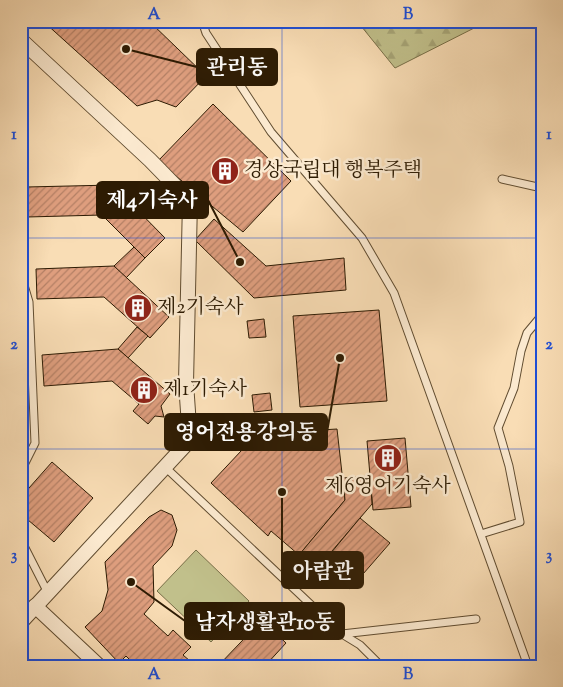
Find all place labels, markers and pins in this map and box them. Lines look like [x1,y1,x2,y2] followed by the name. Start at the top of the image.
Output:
[197,49,277,85] callout: 관리동
[210,156,240,186] building icon: 경상국립대 행복주택
[244,157,422,186] place label: 경상국립대 행복주택
[97,182,208,218] callout: 제4기숙사
[123,293,153,323] building icon: 제2기숙사
[157,294,244,323] place label: 제2기숙사
[129,375,159,405] building icon: 제1기숙사
[163,376,248,405] place label: 제1기숙사
[165,414,327,450] callout: 영어전용강의동
[373,443,403,473] building icon: 제6영어기숙사
[325,473,452,502] place label: 제6영어기숙사
[282,552,363,588] callout: 아람관
[185,603,344,639] callout: 남자생활관10동

